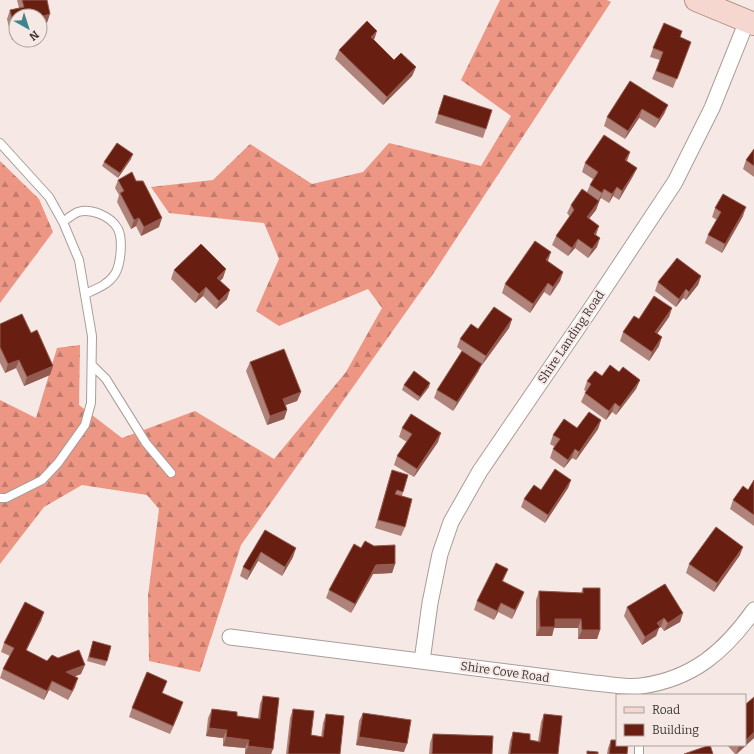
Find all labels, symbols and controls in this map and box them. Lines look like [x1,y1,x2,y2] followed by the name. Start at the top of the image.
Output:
[8,8,48,48] north arrow
[26,28,41,43] text: N
[535,288,607,386] street label: Shire Landing Road
[460,659,550,685] street label: Shire Cove Road
[616,694,746,746] legend
[652,703,680,717] text: Road
[652,723,699,737] text: Building

